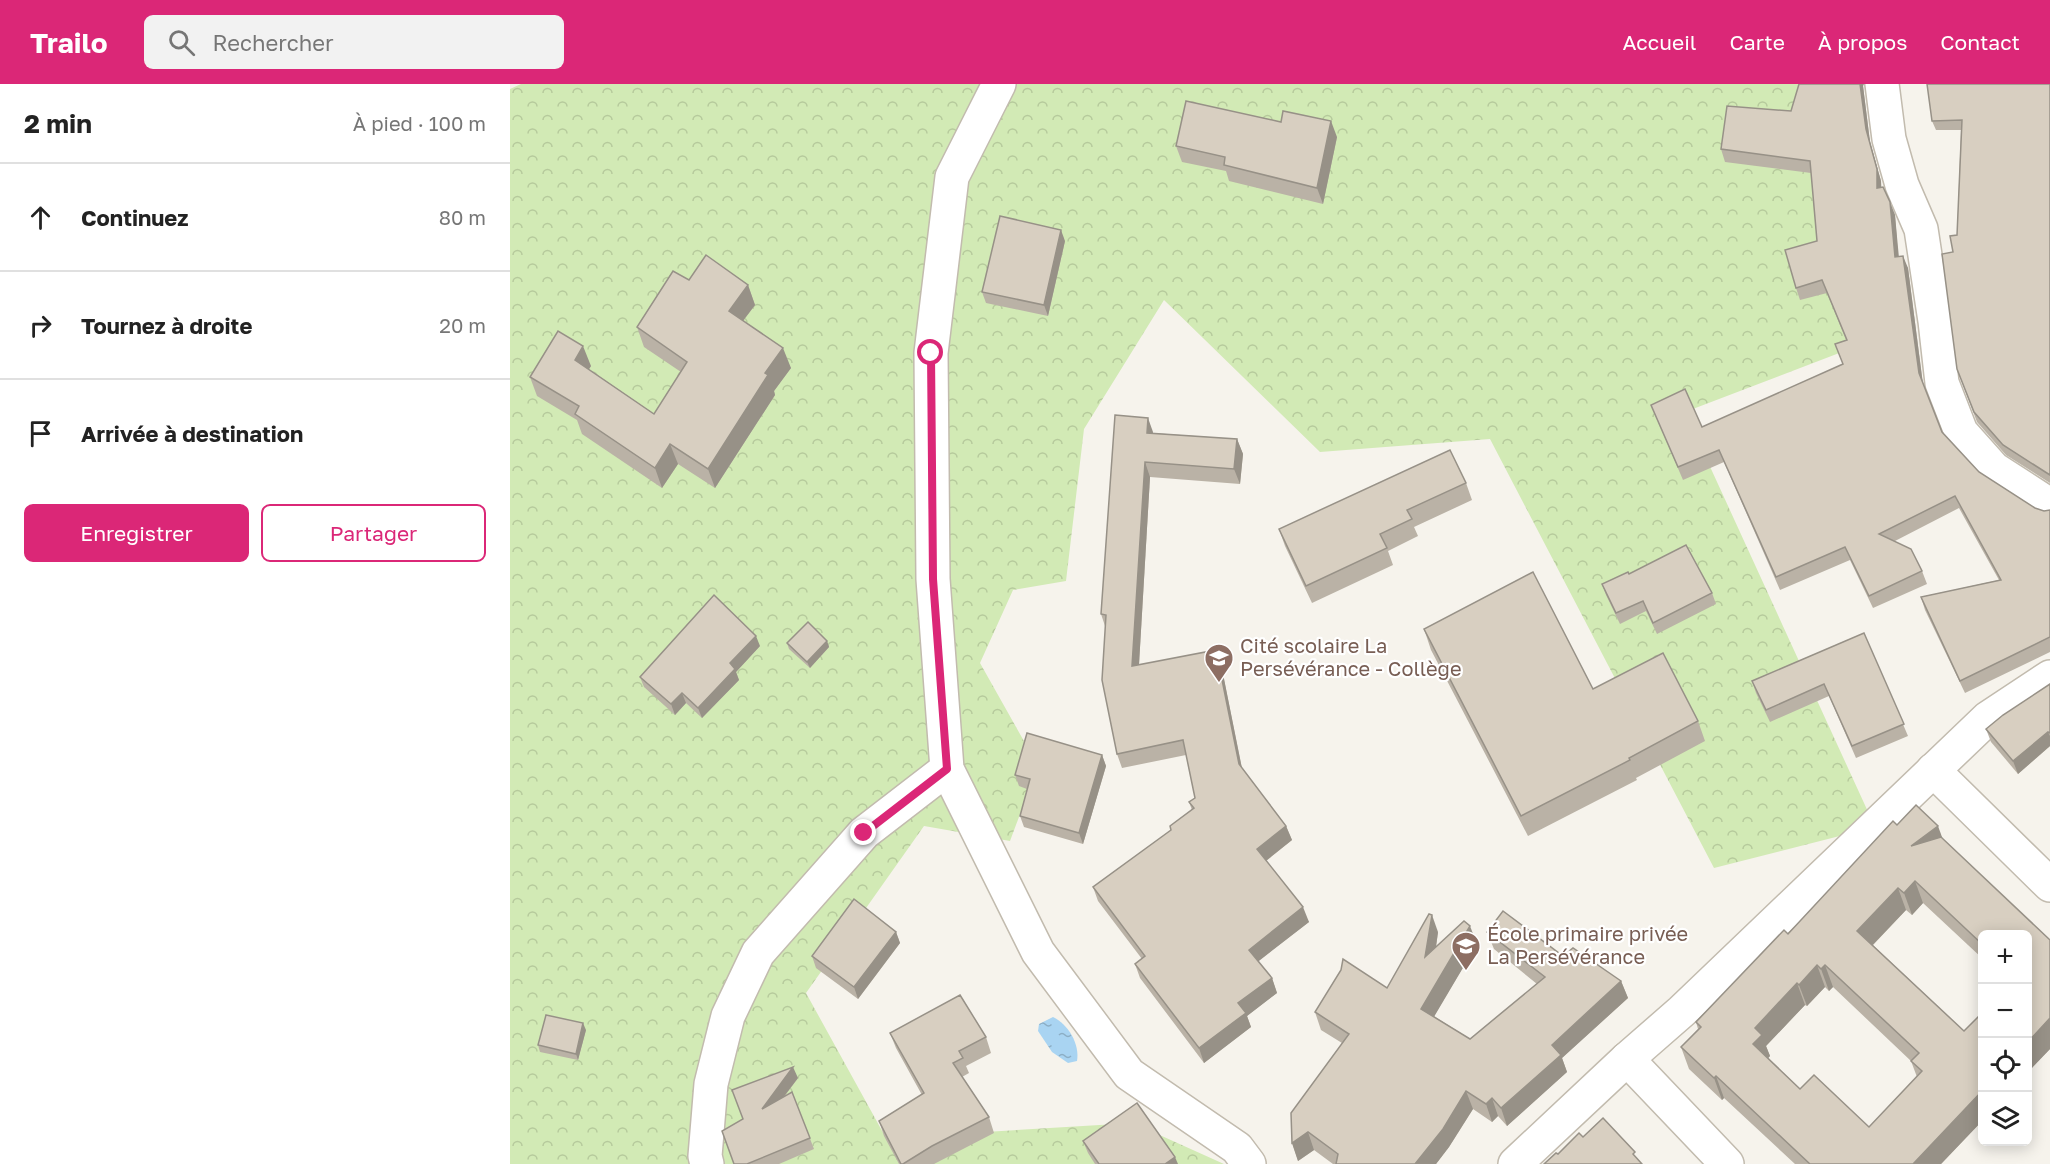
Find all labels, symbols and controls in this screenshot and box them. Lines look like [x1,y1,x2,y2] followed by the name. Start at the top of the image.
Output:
[144,15,564,69] search box
[30,26,108,59] text: Trailo
[165,26,198,59] icon: search
[213,29,334,56] text: Rechercher
[1623,29,1696,55] text: Accueil
[1729,29,1785,55] text: Carte
[1818,29,1907,55] text: À propos
[1940,29,2020,55] text: Contact
[24,108,92,139] text: 2 min
[353,111,486,135] text: À pied · 100 m
[24,201,57,234] icon: ahead
[81,204,188,231] text: Continuez
[439,205,486,229] text: 80 m
[24,309,57,342] icon: right
[81,312,252,339] text: Tournez à droite
[439,313,486,337] text: 20 m
[917,339,943,365] route start
[24,417,57,450] icon: arrive
[81,420,303,447] text: Arrivée à destination
[24,504,249,562] button: Enregistrer
[261,504,486,562] button: Partager
[1240,633,1462,680] place label: Cité scolaire La Persévérance - Collège
[1203,642,1235,684] school or university icon: Cité scolaire La Persévérance - Collège
[850,819,876,845] route end
[1487,921,1688,968] place label: École primaire privée La Persévérance
[1450,930,1482,972] school or university icon: École primaire privée La Persévérance
[1978,930,2032,1146] map controls
[1978,930,2032,984] button: +
[1978,984,2032,1038] button: −
[1978,1038,2032,1092] button: locate
[1978,1092,2032,1146] button: layers

